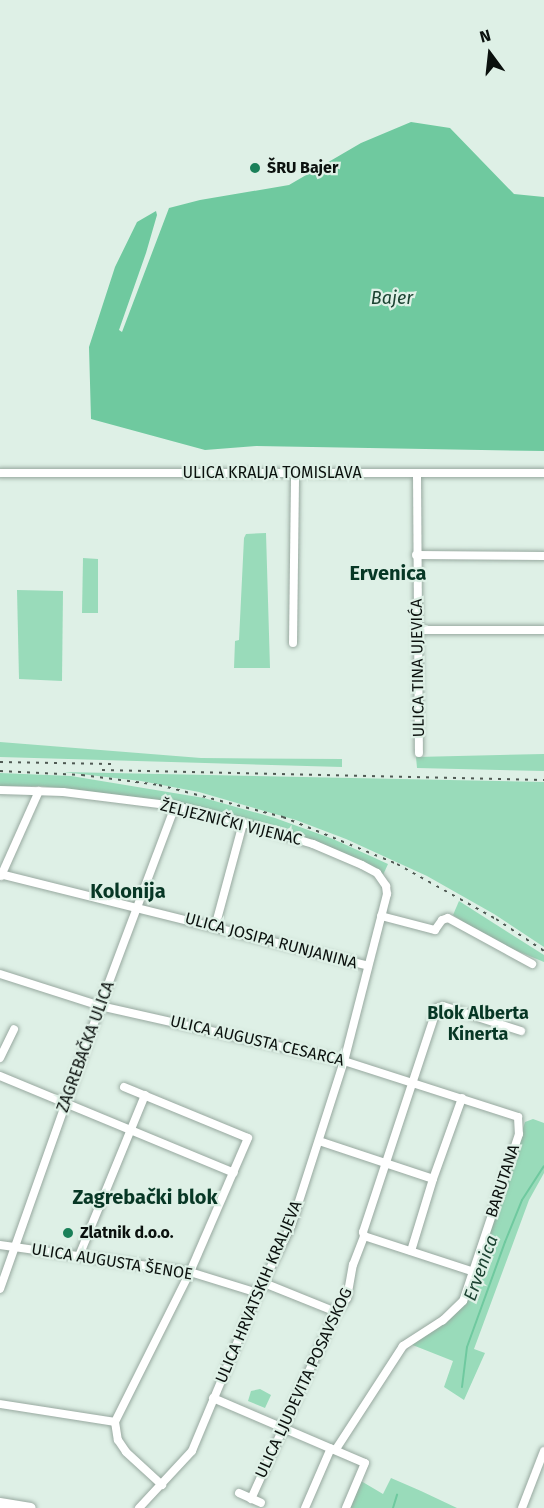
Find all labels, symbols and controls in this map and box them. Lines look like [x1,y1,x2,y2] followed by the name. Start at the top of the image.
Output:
[460,24,520,84] north arrow
[478,26,493,47] text: N
[267,158,338,178] place label: ŠRU Bajer
[248,161,262,175] marker: ŠRU Bajer
[371,287,413,309] water label: Bajer
[182,463,362,483] street label: ULICA KRALJA TOMISLAVA
[350,561,426,585] district label: Ervenica
[407,598,429,738] street label: ULICA TINA UJEVIĆA
[158,796,304,850] street label: ŽELJEZNIČKI VIJENAC
[90,879,166,903] district label: Kolonija
[183,909,359,973] street label: ULICA JOSIPA RUNJANINA
[53,979,119,1115] street label: ZAGREBAČKA ULICA
[427,1003,529,1046] district label: Blok Alberta Kinerta
[168,1012,346,1070] street label: ULICA AUGUSTA CESARCA
[482,1142,524,1220] street label: BARUTANA
[72,1185,218,1209] district label: Zagrebački blok
[212,1198,306,1386] street label: ULICA HRVATSKIH KRALJEVA
[80,1223,174,1243] place label: Zlatnik d.o.o.
[61,1226,75,1240] marker: Zlatnik d.o.o.
[459,1232,503,1304] water label: Ervenica
[30,1240,194,1284] street label: ULICA AUGUSTA ŠENOE
[251,1285,357,1481] street label: ULICA LJUDEVITA POSAVSKOG

